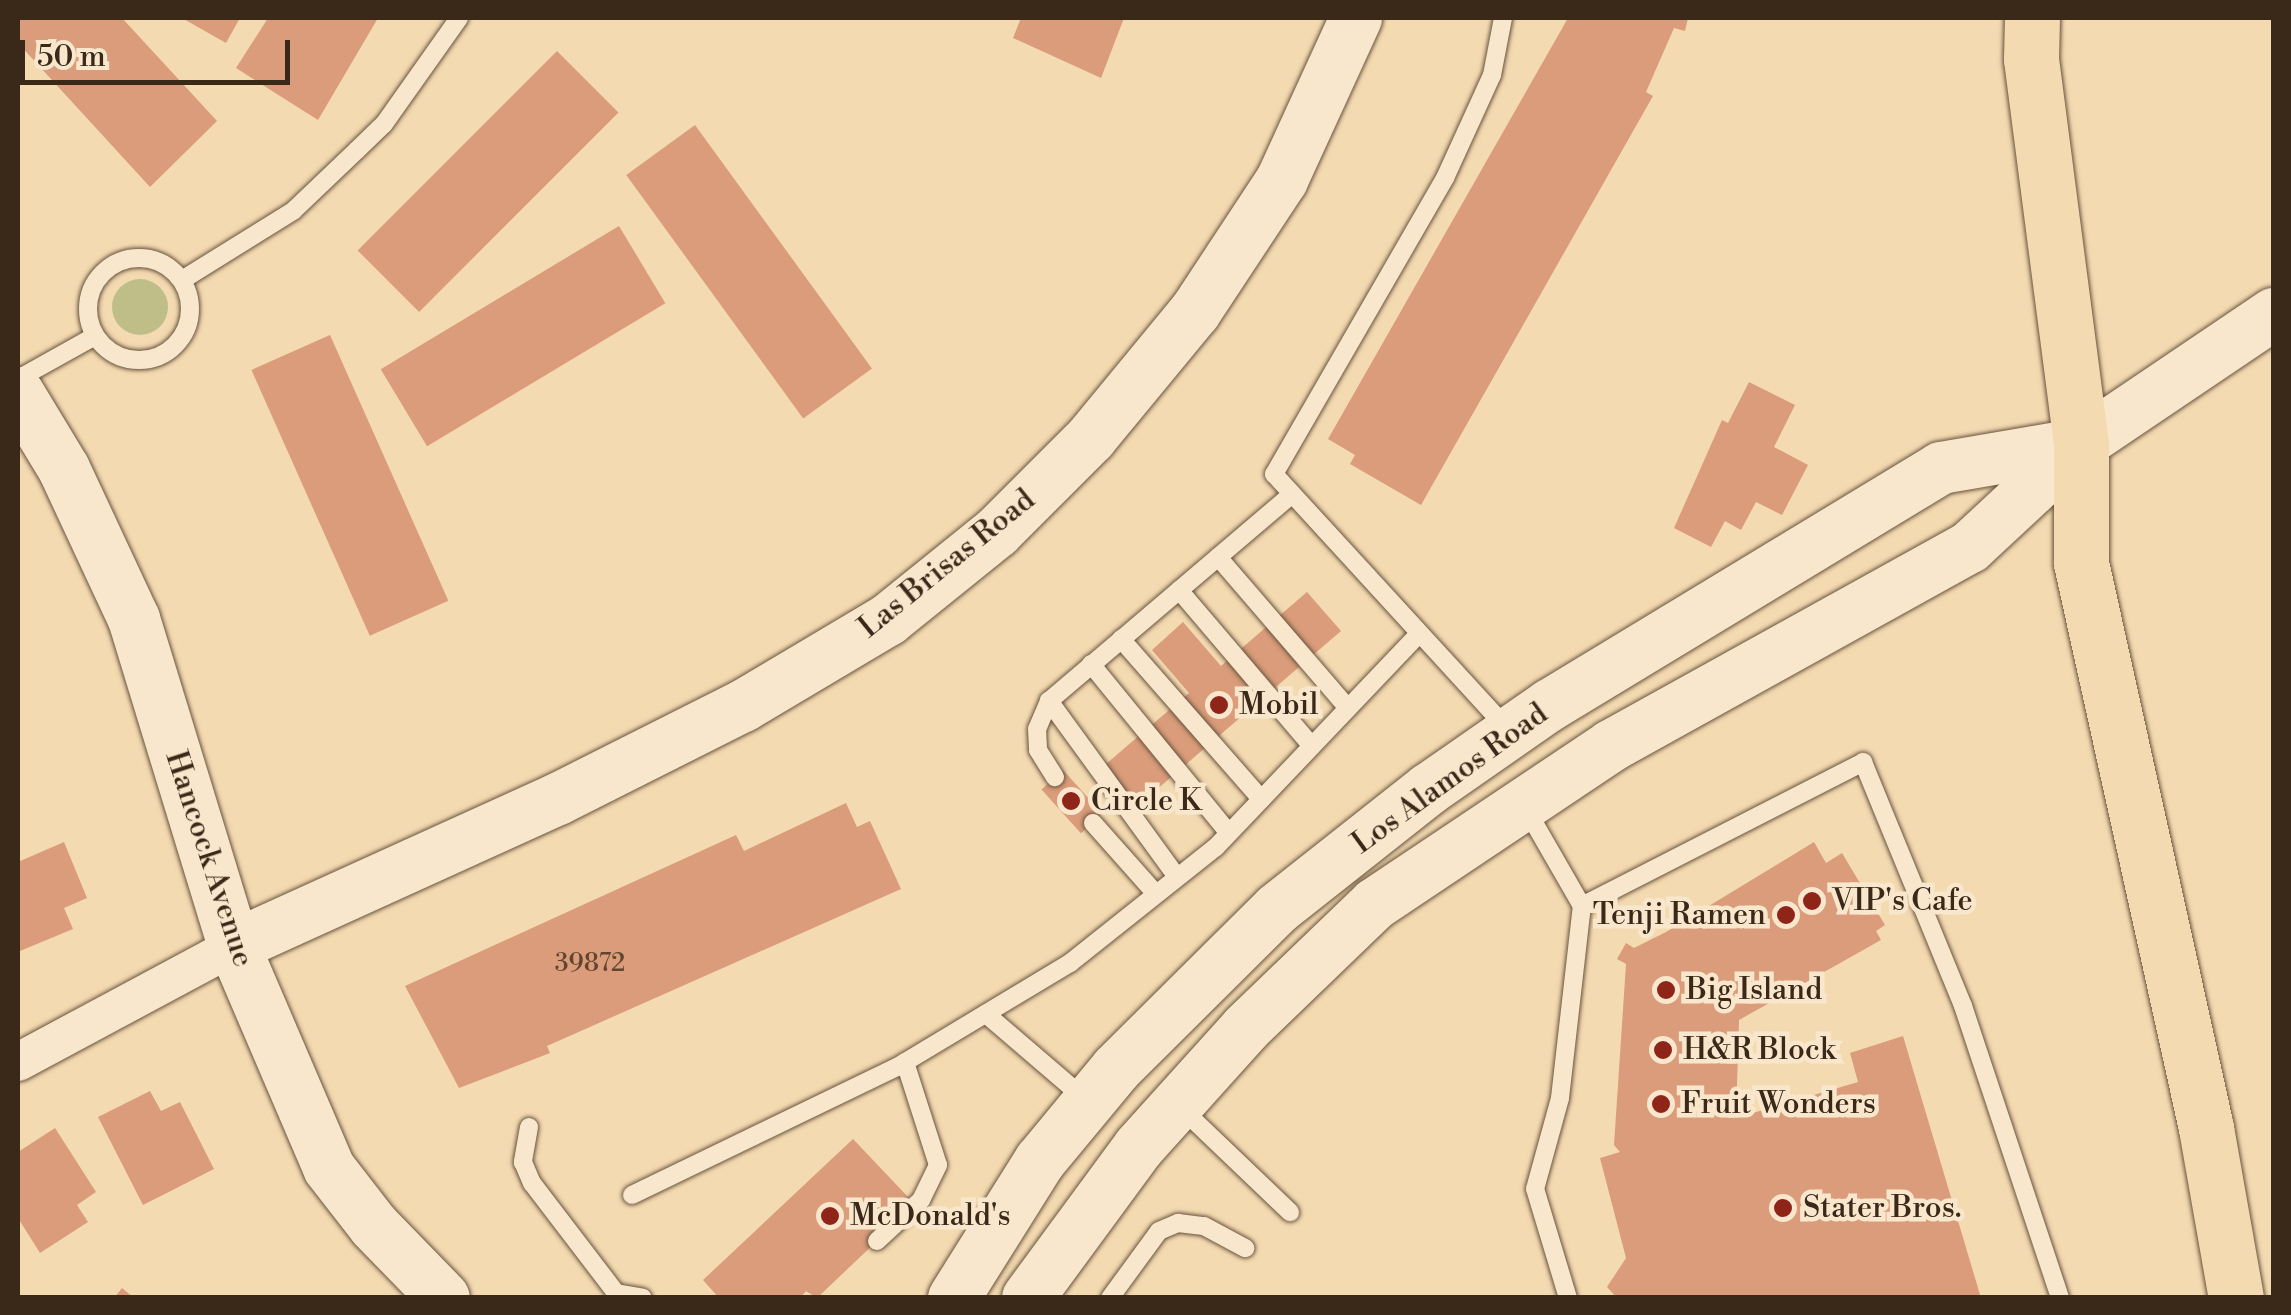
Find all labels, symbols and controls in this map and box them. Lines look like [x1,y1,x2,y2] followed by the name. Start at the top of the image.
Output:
[25,20,295,82] scale bar
[37,38,106,76] text: 50 m
[852,482,1042,646] street label: Las Brisas Road
[1239,687,1318,723] place label: Mobil
[1208,694,1230,716] marker: Mobil
[1345,696,1555,862] street label: Los Alamos Road
[157,746,261,972] street label: Hancock Avenue
[1091,783,1201,819] place label: Circle K
[1060,790,1082,812] marker: Circle K
[1832,883,1973,919] place label: VIP's Cafe
[1801,890,1823,912] marker: VIP's Cafe
[1593,897,1766,933] place label: Tenji Ramen
[1775,904,1797,926] marker: Tenji Ramen
[555,949,625,979] house number: 39872
[1686,972,1822,1008] place label: Big Island
[1655,979,1677,1001] marker: Big Island
[1683,1032,1836,1068] place label: H&R Block
[1652,1039,1674,1061] marker: H&R Block
[1681,1086,1876,1122] place label: Fruit Wonders
[1650,1093,1672,1115] marker: Fruit Wonders
[1803,1190,1962,1226] place label: Stater Bros.
[1772,1197,1794,1219] marker: Stater Bros.
[850,1198,1011,1234] place label: McDonald's
[819,1205,841,1227] marker: McDonald's

